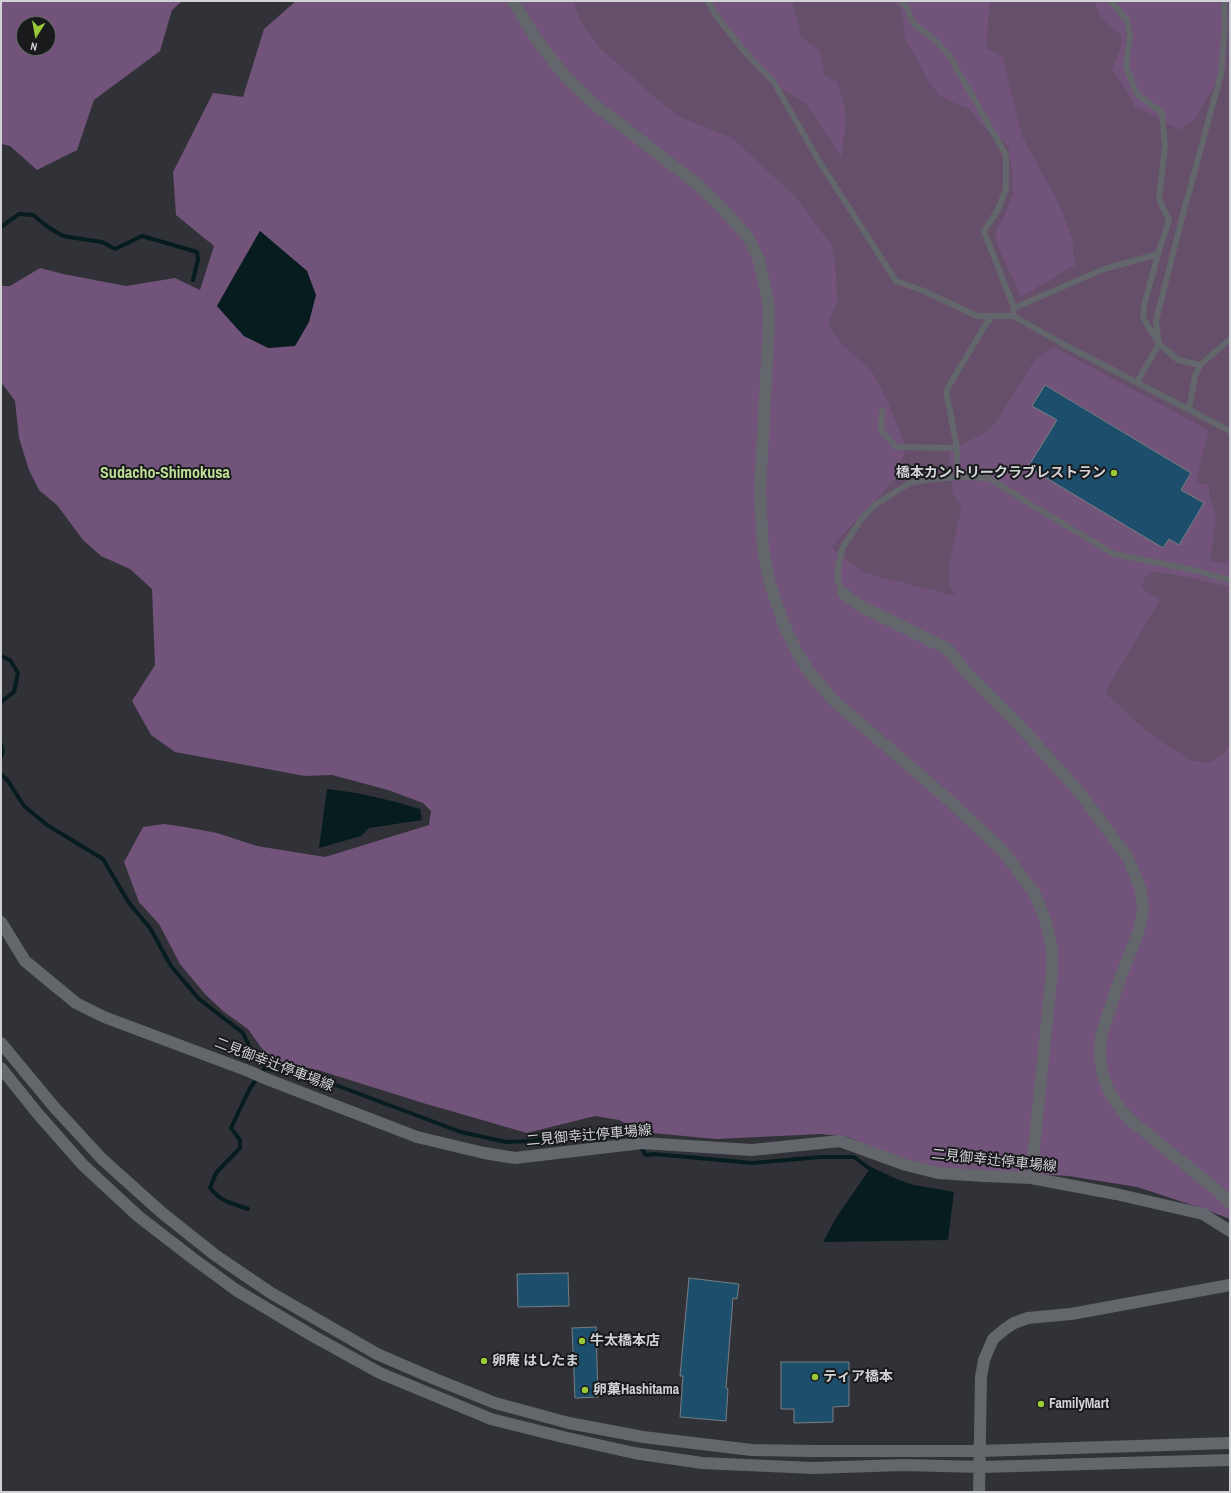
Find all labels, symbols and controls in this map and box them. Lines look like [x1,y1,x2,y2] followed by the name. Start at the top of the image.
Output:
[16,16,56,56] north arrow
[29,39,38,54] text: N
[100,464,230,484] district label: Sudacho-Shimokusa
[896,465,1106,481] place label: 橋本カントリークラブレストラン
[1109,468,1119,478] marker: 橋本カントリークラブレストラン
[212,1035,336,1095] street label: 二見御幸辻停車場線
[526,1122,652,1150] street label: 二見御幸辻停車場線
[930,1146,1058,1176] street label: 二見御幸辻停車場線
[590,1333,660,1349] place label: 牛太橋本店
[577,1336,587,1346] marker: 牛太橋本店
[492,1353,579,1369] place label: 卵庵 はしたま
[479,1356,489,1366] marker: 卵庵 はしたま
[823,1369,893,1385] place label: ティア橋本
[810,1372,820,1382] marker: ティア橋本
[593,1382,679,1398] place label: 卵菓Hashitama
[580,1385,590,1395] marker: 卵菓Hashitama
[1049,1396,1109,1412] place label: FamilyMart
[1036,1399,1046,1409] marker: FamilyMart

